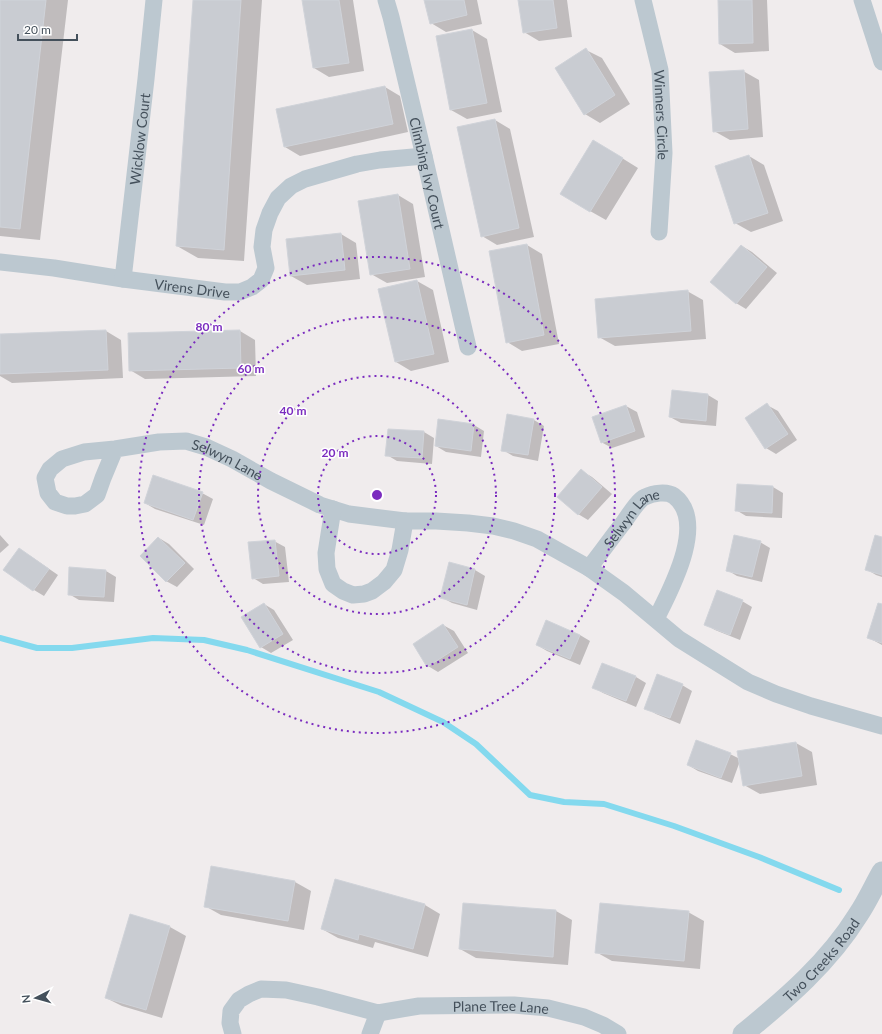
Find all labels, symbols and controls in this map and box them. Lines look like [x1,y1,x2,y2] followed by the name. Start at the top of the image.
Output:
[18,16,77,42] scale bar
[24,22,51,37] text: 20 m
[651,69,673,161] street label: Winners Circle
[125,92,153,186] street label: Wicklow Court
[407,115,449,230] street label: Climbing Ivy Court
[153,275,230,301] street label: Virens Drive
[196,319,222,334] text: 80 m
[238,361,264,376] text: 60 m
[280,403,306,418] text: 40 m
[190,435,266,483] street label: Selwyn Lane
[322,445,348,460] text: 20 m
[599,485,661,551] street label: Selwyn Lane
[370,488,384,502] centre of rings
[779,915,862,1005] street label: Two Creeks Road
[16,978,56,1018] north arrow
[19,994,32,1004] text: N
[453,996,550,1017] street label: Plane Tree Lane

